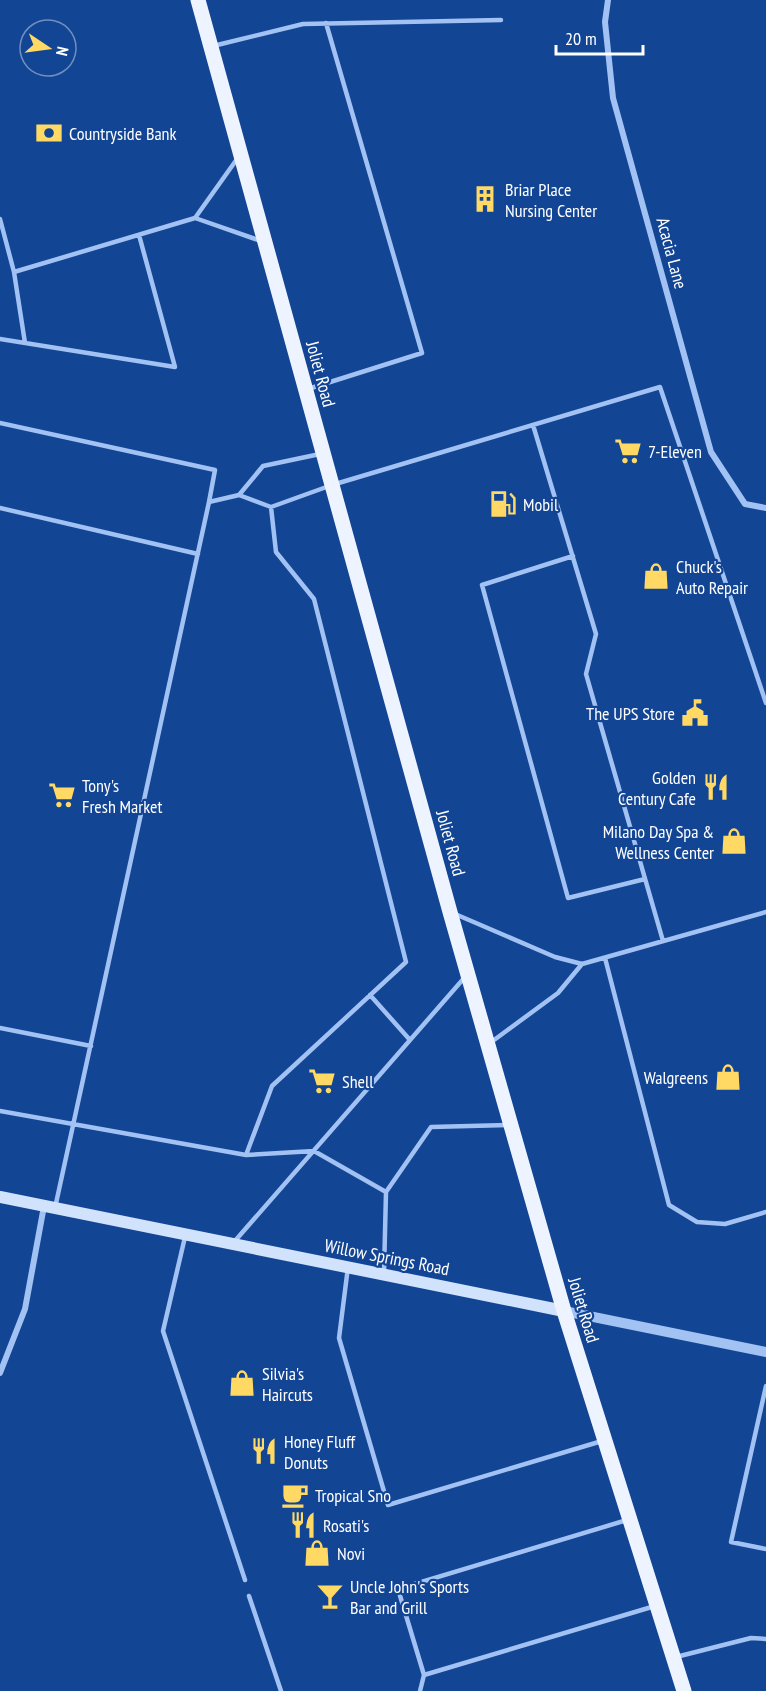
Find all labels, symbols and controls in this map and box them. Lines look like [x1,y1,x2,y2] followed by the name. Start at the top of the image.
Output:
[18,18,78,78] north arrow
[556,18,643,56] scale bar
[565,27,597,50] text: 20 m
[52,45,73,58] text: N
[34,118,64,148] bank icon: Countryside Bank
[69,122,176,145] place label: Countryside Bank
[505,178,597,222] place label: Briar Place Nursing Center
[470,184,500,214] building icon: Briar Place Nursing Center
[651,215,693,291] street label: Acacia Lane
[301,338,341,409] street label: Joliet Road
[613,436,643,466] supermarket icon: 7-Eleven
[648,440,702,463] place label: 7-Eleven
[488,489,518,519] fuel station icon: Mobil
[523,493,559,516] place label: Mobil
[676,555,748,599] place label: Chuck's Auto Repair
[641,561,671,591] shop icon: Chuck's Auto Repair
[680,698,710,728] public building icon: The UPS Store
[586,702,675,725] place label: The UPS Store
[618,766,696,810] place label: Golden Century Cafe
[701,772,731,802] restaurant icon: Golden Century Cafe
[82,774,162,818] place label: Tony's Fresh Market
[47,780,77,810] supermarket icon: Tony's Fresh Market
[431,807,471,878] street label: Joliet Road
[603,820,714,864] place label: Milano Day Spa & Wellness Center
[719,826,749,856] shop icon: Milano Day Spa & Wellness Center
[713,1062,743,1092] shop icon: Walgreens
[307,1066,337,1096] supermarket icon: Shell
[644,1066,708,1089] place label: Walgreens
[342,1070,374,1093] place label: Shell
[323,1234,451,1280] street label: Willow Springs Road
[563,1274,605,1345] street label: Joliet Road
[262,1362,313,1406] place label: Silvia's Haircuts
[227,1368,257,1398] shop icon: Silvia's Haircuts
[284,1430,357,1474] place label: Honey Fluff Donuts
[249,1436,279,1466] restaurant icon: Honey Fluff Donuts
[280,1480,310,1510] cafe icon: Tropical Sno
[315,1484,391,1507] place label: Tropical Sno
[288,1510,318,1540] restaurant icon: Rosati's
[323,1514,369,1537] place label: Rosati's
[302,1538,332,1568] shop icon: Novi
[337,1542,365,1565] place label: Novi
[350,1575,469,1619] place label: Uncle John's Sports Bar and Grill
[315,1581,345,1611] bar icon: Uncle John's Sports Bar and Grill

